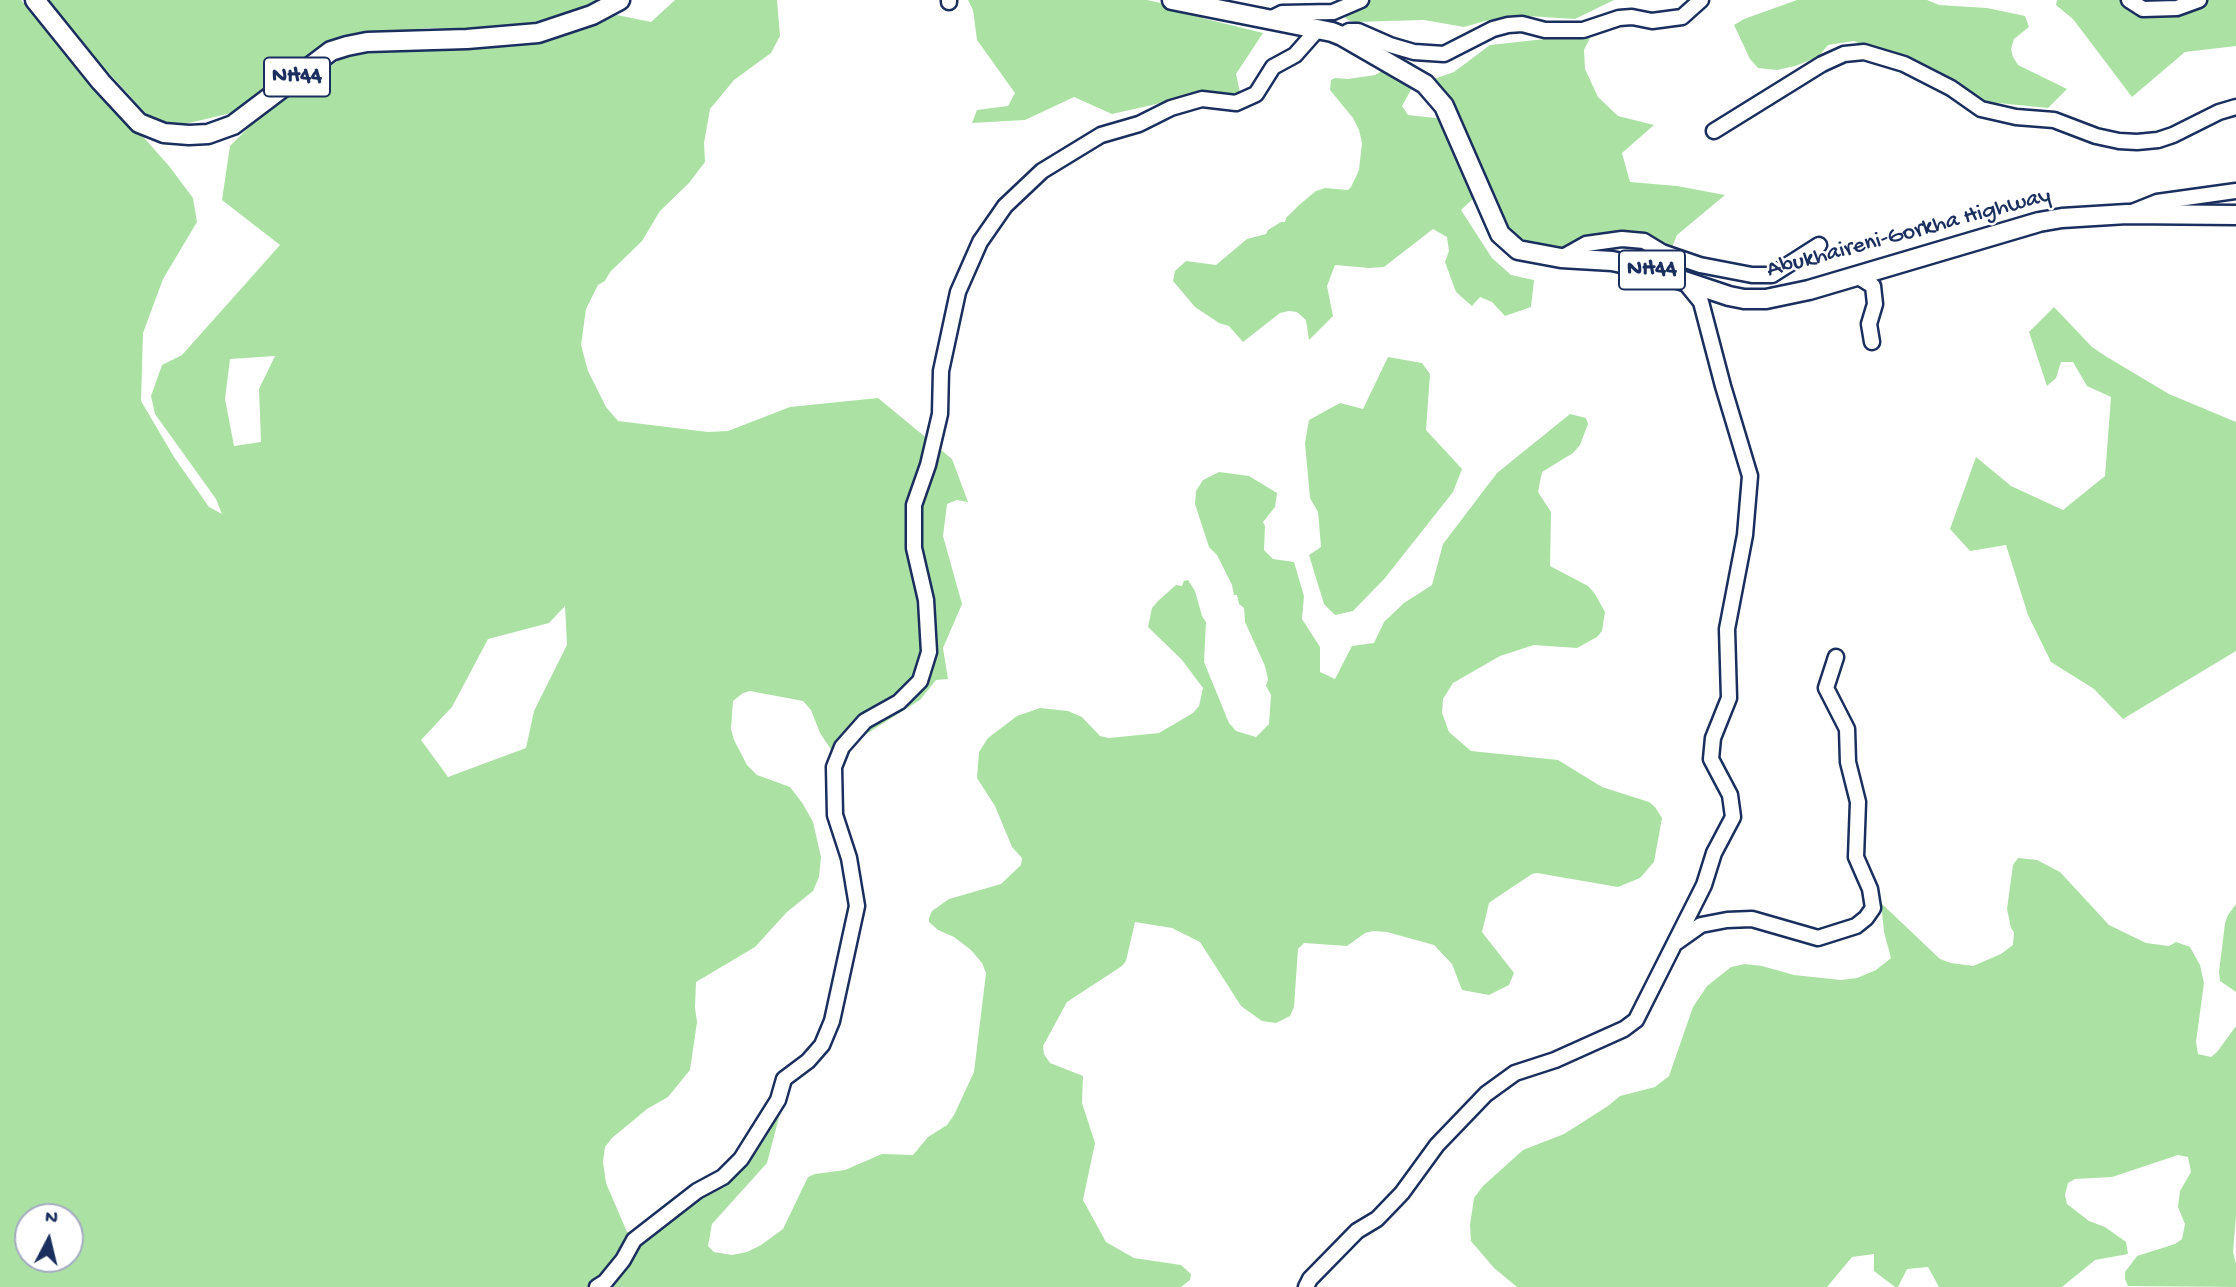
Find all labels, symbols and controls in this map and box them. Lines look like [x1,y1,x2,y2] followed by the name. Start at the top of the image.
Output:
[264,58,330,96] road number: NH44
[1764,182,2054,286] street label: Abukhaireni-Gorkha Highway
[1619,250,1685,290] road number: NH44
[14,1203,84,1273] north arrow
[44,1206,59,1231] text: N

